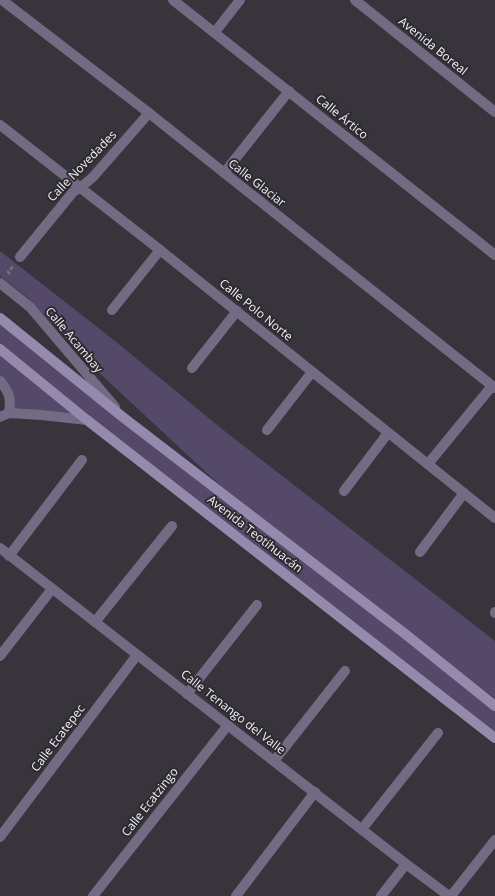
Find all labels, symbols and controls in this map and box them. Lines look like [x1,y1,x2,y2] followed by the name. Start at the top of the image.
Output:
[395,13,471,79] street label: Avenida Boreal
[313,90,372,143] street label: Calle Ártico
[43,126,120,205] street label: Calle Novedades
[225,155,290,211] street label: Calle Glaciar
[216,275,297,345] street label: Calle Polo Norte
[42,303,108,377] street label: Calle Acambay
[204,491,307,576] street label: Avenida Teotihuacán
[177,665,289,758] street label: Calle Tenango del Valle
[27,700,89,775] street label: Calle Ecatepec
[117,764,182,840] street label: Calle Ecatzingo

